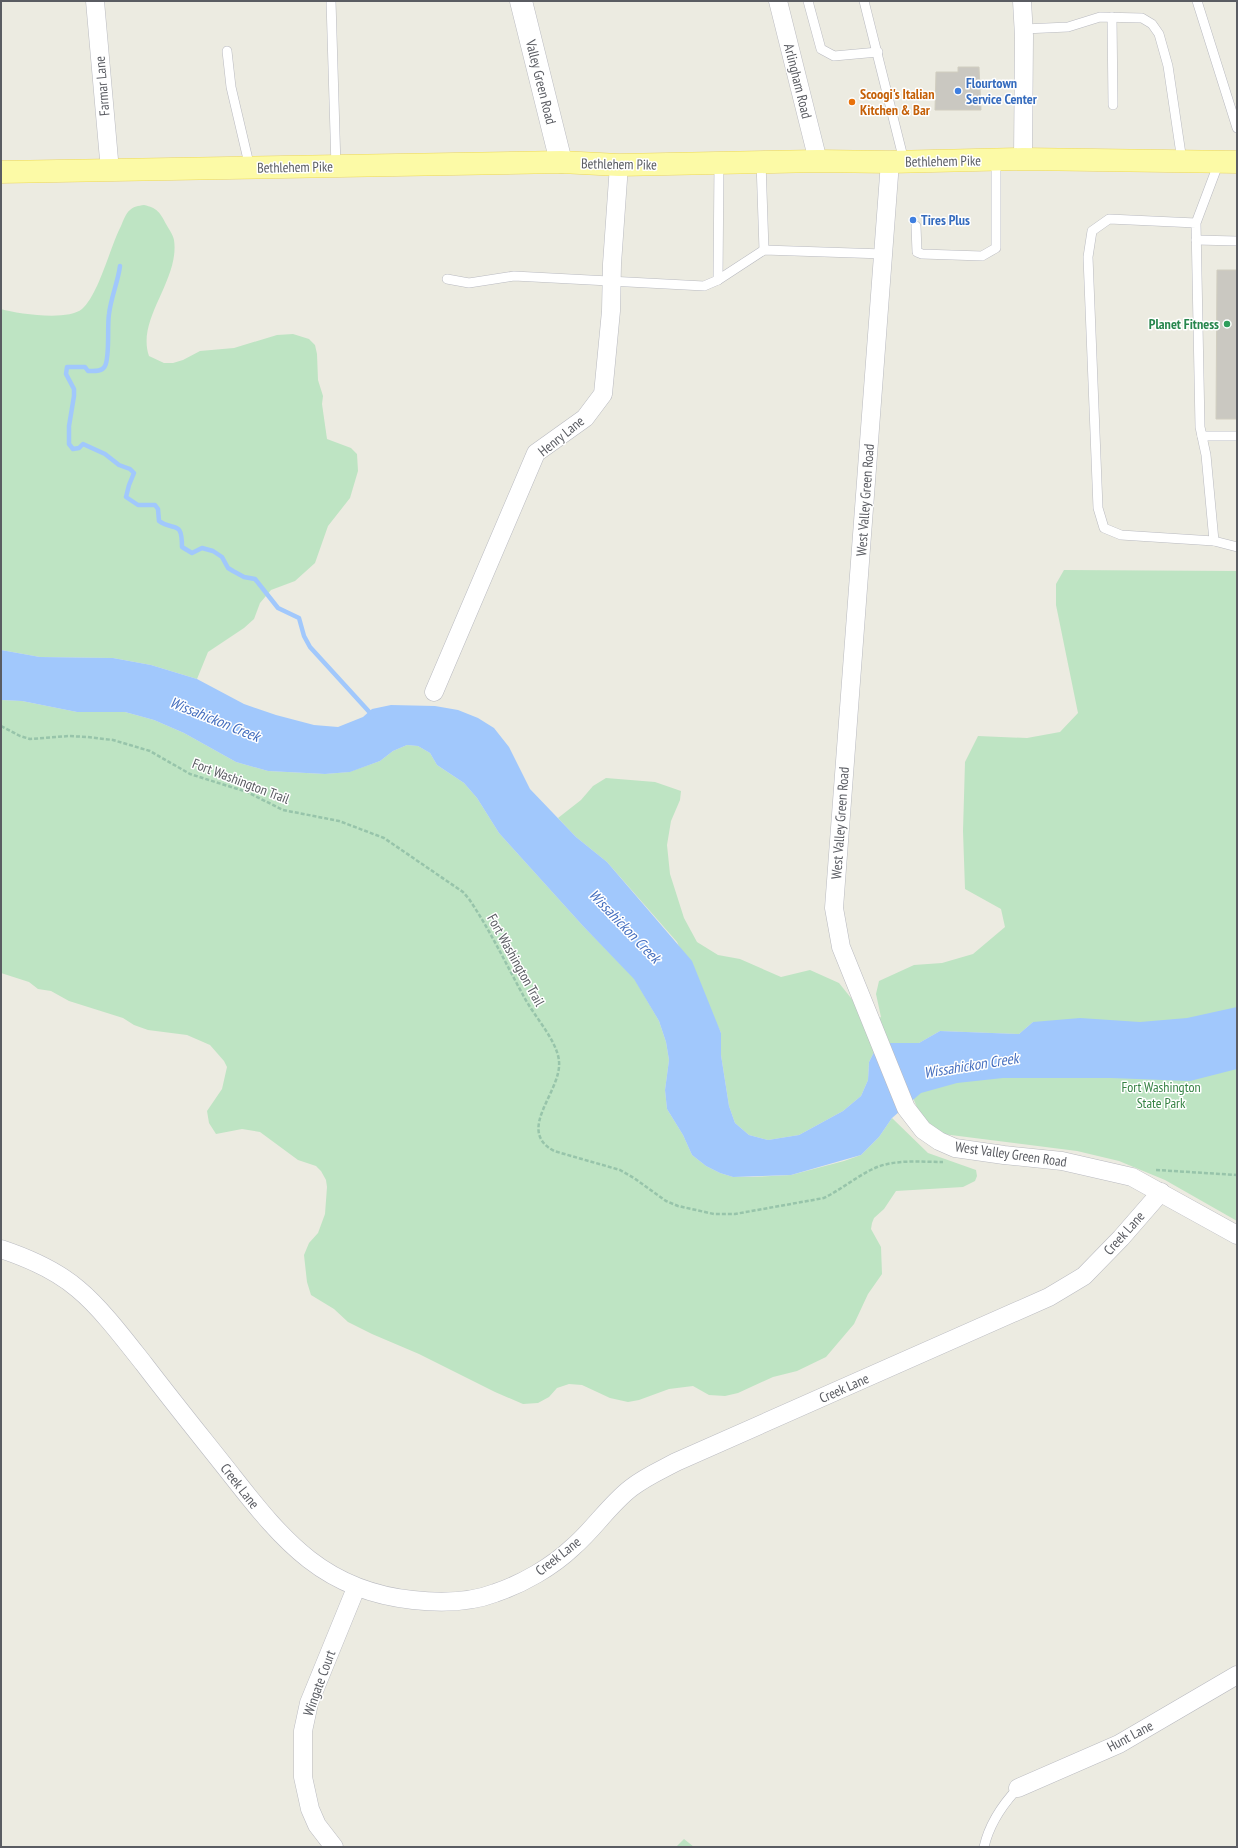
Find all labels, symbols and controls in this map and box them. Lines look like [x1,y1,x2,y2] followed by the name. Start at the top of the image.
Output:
[522,37,560,126] street label: Valley Green Road
[780,42,816,120] street label: Arlingham Road
[90,55,114,117] street label: Farmar Lane
[966,74,1038,108] place label: Flourtown Service Center
[860,85,934,119] place label: Scoogi's Italian Kitchen & Bar
[953,86,963,96] marker: Flourtown Service Center
[847,97,857,107] marker: Scoogi's Italian Kitchen & Bar
[905,151,981,171] street label: Bethlehem Pike
[581,154,657,174] street label: Bethlehem Pike
[257,157,333,177] street label: Bethlehem Pike
[921,211,970,229] place label: Tires Plus
[908,215,918,225] marker: Tires Plus
[1149,315,1219,333] place label: Planet Fitness
[1222,319,1232,329] marker: Planet Fitness
[534,412,588,460] street label: Henry Lane
[852,443,878,557] street label: West Valley Green Road
[167,692,265,747] water label: Wissahickon Creek
[190,754,293,808] street label: Fort Washington Trail
[827,766,853,880] street label: West Valley Green Road
[585,885,667,968] water label: Wissahickon Creek
[483,911,549,1010] street label: Fort Washington Trail
[922,1048,1022,1082] water label: Wissahickon Creek
[1121,1078,1201,1112] park label: Fort Washington State Park
[954,1137,1068,1171] street label: West Valley Green Road
[1100,1207,1148,1259] street label: Creek Lane
[816,1369,872,1407] street label: Creek Lane
[217,1460,263,1512] street label: Creek Lane
[532,1533,584,1579] street label: Creek Lane
[299,1647,339,1718] street label: Wingate Court
[1104,1716,1156,1756] street label: Hunt Lane

